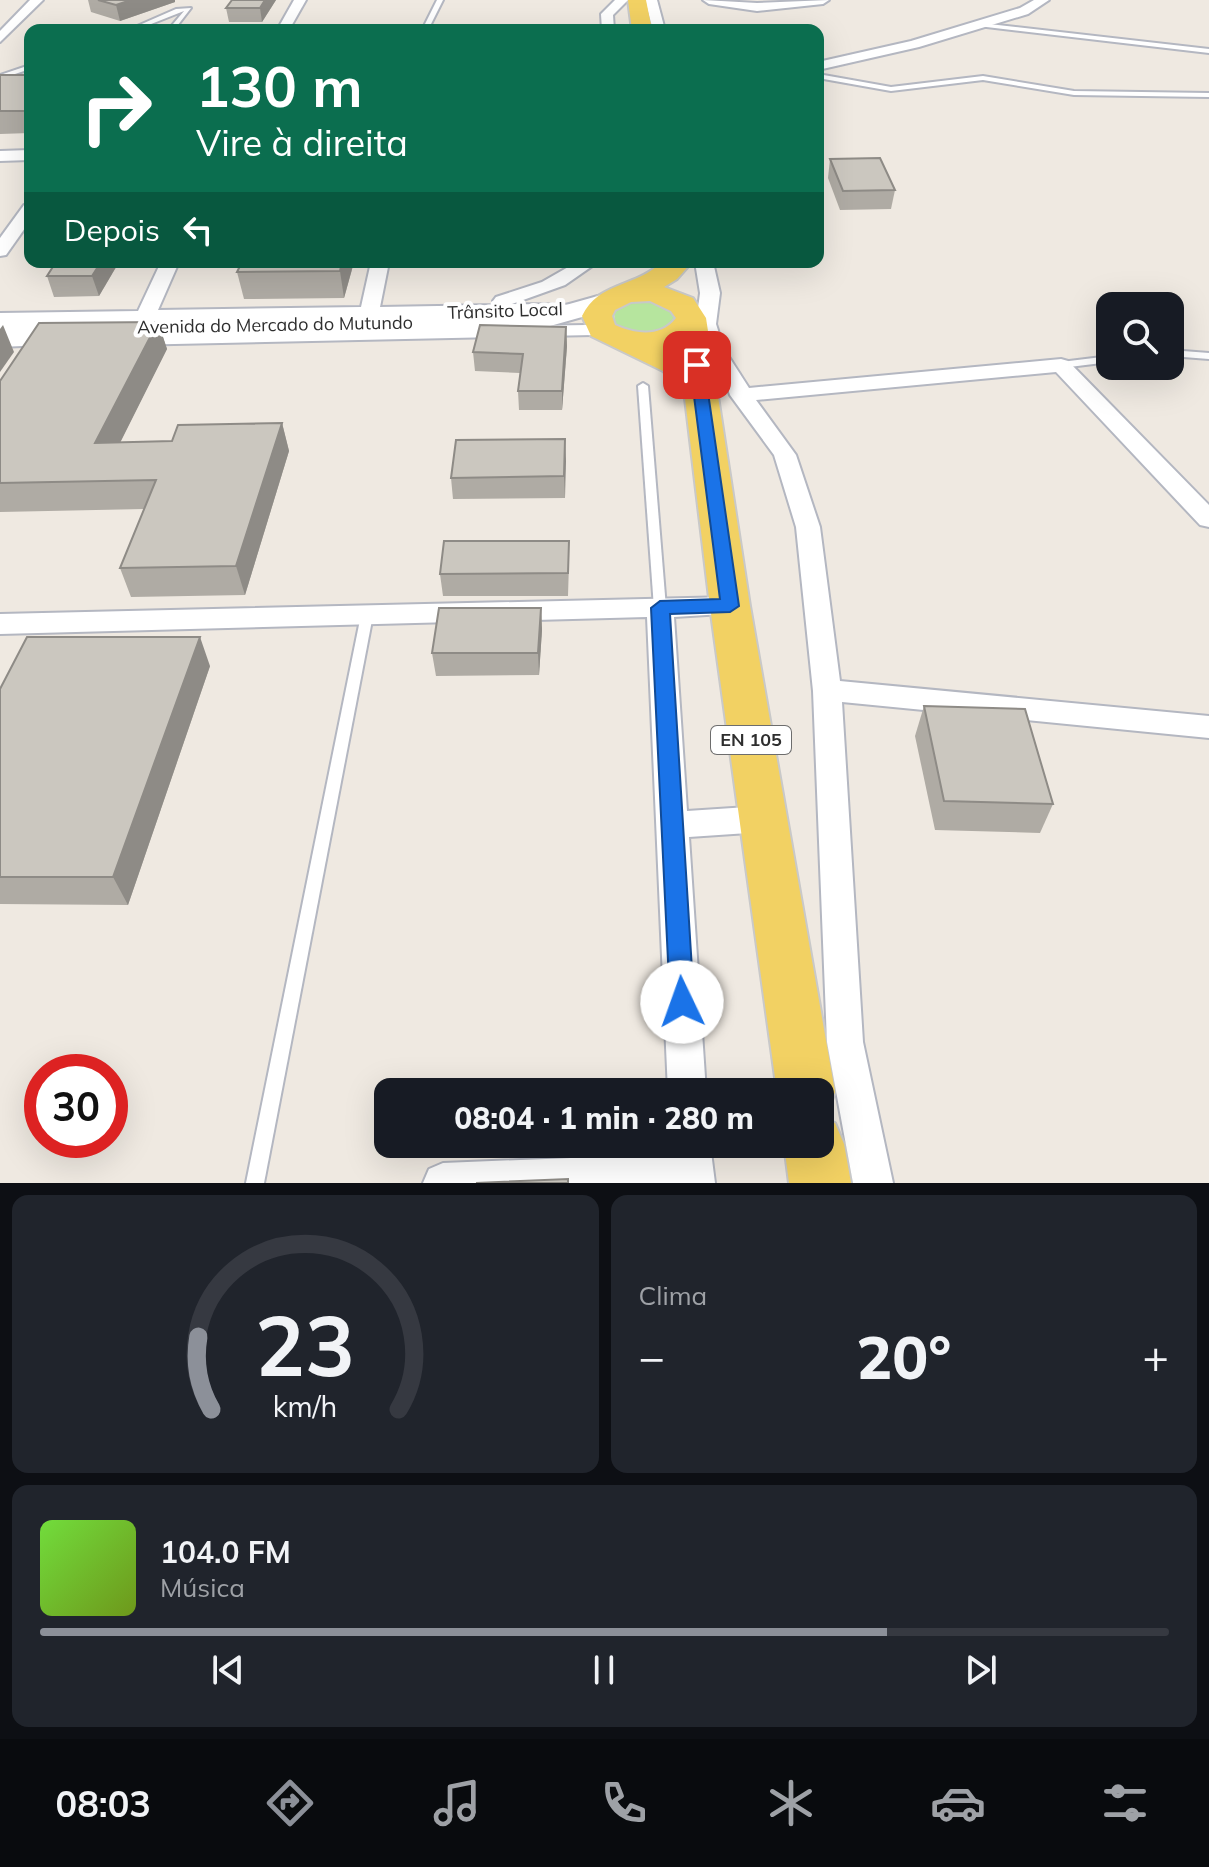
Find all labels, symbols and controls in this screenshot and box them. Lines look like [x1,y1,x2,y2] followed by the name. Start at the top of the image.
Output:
[196,51,363,121] text: 130 m
[64,56,168,160] icon: right
[196,120,408,165] text: Vire à direita
[176,208,220,252] icon: left
[64,211,160,249] text: Depois
[1096,292,1184,380] map controls
[1096,292,1184,380] button: search
[447,297,563,324] street label: Trânsito Local
[137,311,413,338] street label: Avenida do Mercado do Mutundo
[663,331,731,399] pin
[675,343,719,387] icon: arrive
[711,726,791,754] road number: EN 105
[640,960,724,1044] position arrow
[24,1054,128,1158] speed limit sign: 30
[454,1099,754,1137] text: 08:04 · 1 min · 280 m
[639,1279,707,1312] text: Clima
[255,1292,355,1397] text: 23
[856,1319,951,1394] text: 20°
[639,1329,665,1384] text: −
[1143,1329,1169,1384] text: +
[273,1388,338,1424] text: km/h
[160,1533,291,1571] text: 104.0 FM
[160,1571,245,1604] text: Música
[206,1648,250,1692] icon: previous
[582,1648,626,1692] icon: pause
[959,1648,1003,1692] icon: next
[262,1775,318,1831] icon: directions
[429,1775,485,1831] icon: music
[596,1775,652,1831] icon: phone
[763,1775,819,1831] icon: climate
[930,1775,986,1831] icon: car
[1097,1775,1153,1831] icon: filters
[56,1781,151,1826] text: 08:03

